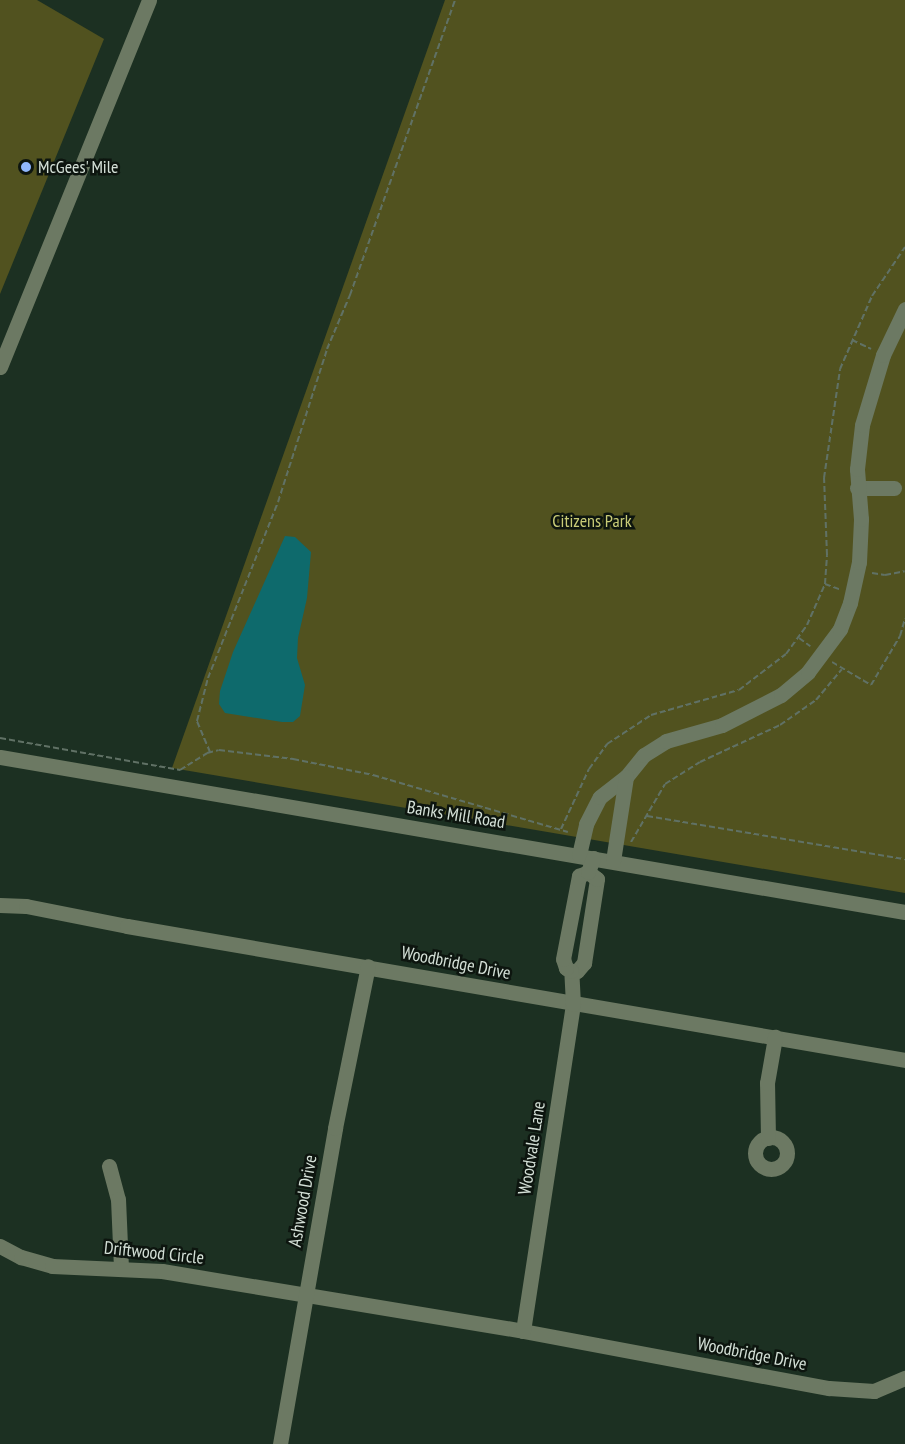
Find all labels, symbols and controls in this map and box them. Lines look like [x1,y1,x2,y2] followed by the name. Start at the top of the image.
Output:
[38,156,120,178] place label: McGees' Mile
[19,160,33,174] marker: McGees' Mile
[552,510,632,532] park label: Citizens Park
[406,797,506,833] street label: Banks Mill Road
[399,942,513,984] street label: Woodbridge Drive
[514,1100,550,1196] street label: Woodvale Lane
[284,1153,322,1249] street label: Ashwood Drive
[103,1237,205,1269] street label: Driftwood Circle
[695,1333,809,1375] street label: Woodbridge Drive

